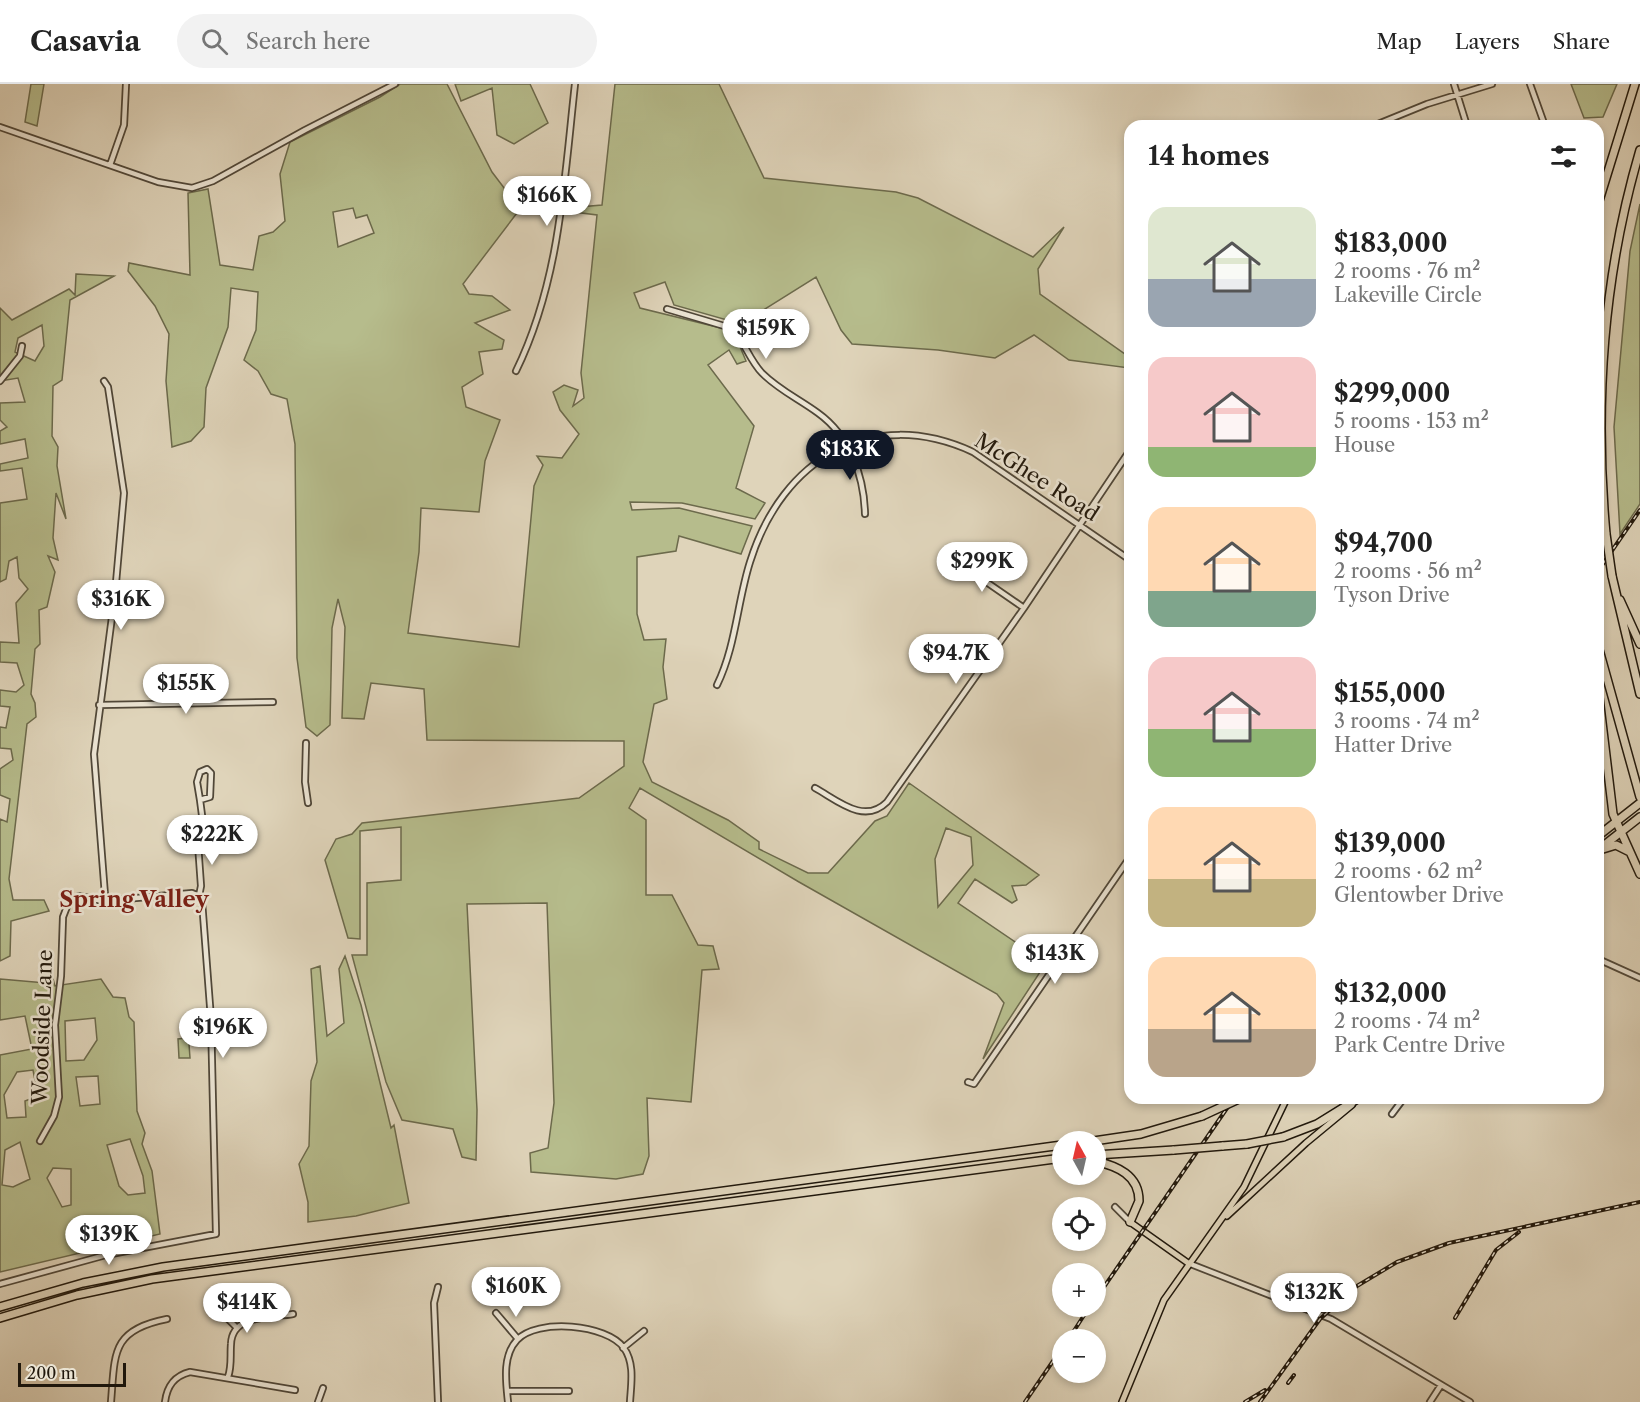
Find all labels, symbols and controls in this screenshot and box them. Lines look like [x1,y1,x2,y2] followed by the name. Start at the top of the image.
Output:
[177,14,597,68] search box
[30,24,141,58] text: Casavia
[198,25,231,58] icon: search
[246,28,370,55] text: Search here
[1377,29,1422,54] text: Map
[1455,29,1520,54] text: Layers
[1553,29,1610,54] text: Share
[1148,140,1270,172] text: 14 homes
[1547,140,1580,173] icon: filters
[505,176,589,227] pin: $166K
[517,183,577,207] text: $166K
[1334,227,1447,259] text: $183,000
[1196,231,1268,303] icon: home
[1334,259,1480,283] text: 2 rooms · 76 m²
[1334,283,1482,307] text: Lakeville Circle
[724,309,808,360] pin: $159K
[736,316,796,340] text: $159K
[1334,377,1450,409] text: $299,000
[1196,381,1268,453] icon: home
[1334,409,1489,433] text: 5 rooms · 153 m²
[970,428,1104,526] street label: McGhee Road
[808,430,892,481] pin: $183K
[1334,433,1395,457] text: House
[820,437,880,461] text: $183K
[1334,527,1433,559] text: $94,700
[1196,531,1268,603] icon: home
[940,542,1024,593] pin: $299K
[951,549,1013,573] text: $299K
[1334,559,1482,583] text: 2 rooms · 56 m²
[79,580,163,631] pin: $316K
[1334,583,1450,607] text: Tyson Drive
[91,587,151,611] text: $316K
[907,634,1005,685] pin: $94.7K
[923,641,989,665] text: $94.7K
[144,664,228,715] pin: $155K
[157,671,215,695] text: $155K
[1334,677,1445,709] text: $155,000
[1196,681,1268,753] icon: home
[1334,709,1480,733] text: 3 rooms · 74 m²
[1334,733,1452,757] text: Hatter Drive
[170,815,254,866] pin: $222K
[181,822,243,846] text: $222K
[1334,827,1446,859] text: $139,000
[1196,831,1268,903] icon: home
[1334,859,1482,883] text: 2 rooms · 62 m²
[1334,883,1504,907] text: Glentowber Drive
[59,886,209,913] district label: Spring Valley
[1013,934,1097,985] pin: $143K
[1025,941,1085,965] text: $143K
[27,949,57,1106] street label: Woodside Lane
[1334,977,1447,1009] text: $132,000
[1196,981,1268,1053] icon: home
[181,1008,265,1059] pin: $196K
[1334,1009,1480,1033] text: 2 rooms · 74 m²
[193,1015,253,1039] text: $196K
[1334,1033,1505,1057] text: Park Centre Drive
[1052,1131,1106,1185] north arrow
[1052,1131,1106,1383] map controls
[1052,1197,1106,1251] button: locate
[67,1215,151,1266] pin: $139K
[79,1222,139,1246] text: $139K
[1052,1263,1106,1317] button: +
[474,1267,558,1318] pin: $160K
[1272,1273,1356,1324] pin: $132K
[486,1274,546,1298] text: $160K
[1284,1280,1344,1304] text: $132K
[205,1283,289,1334] pin: $414K
[217,1290,277,1314] text: $414K
[1052,1329,1106,1383] button: −
[18,1360,126,1388] scale bar
[27,1363,76,1383] text: 200 m

